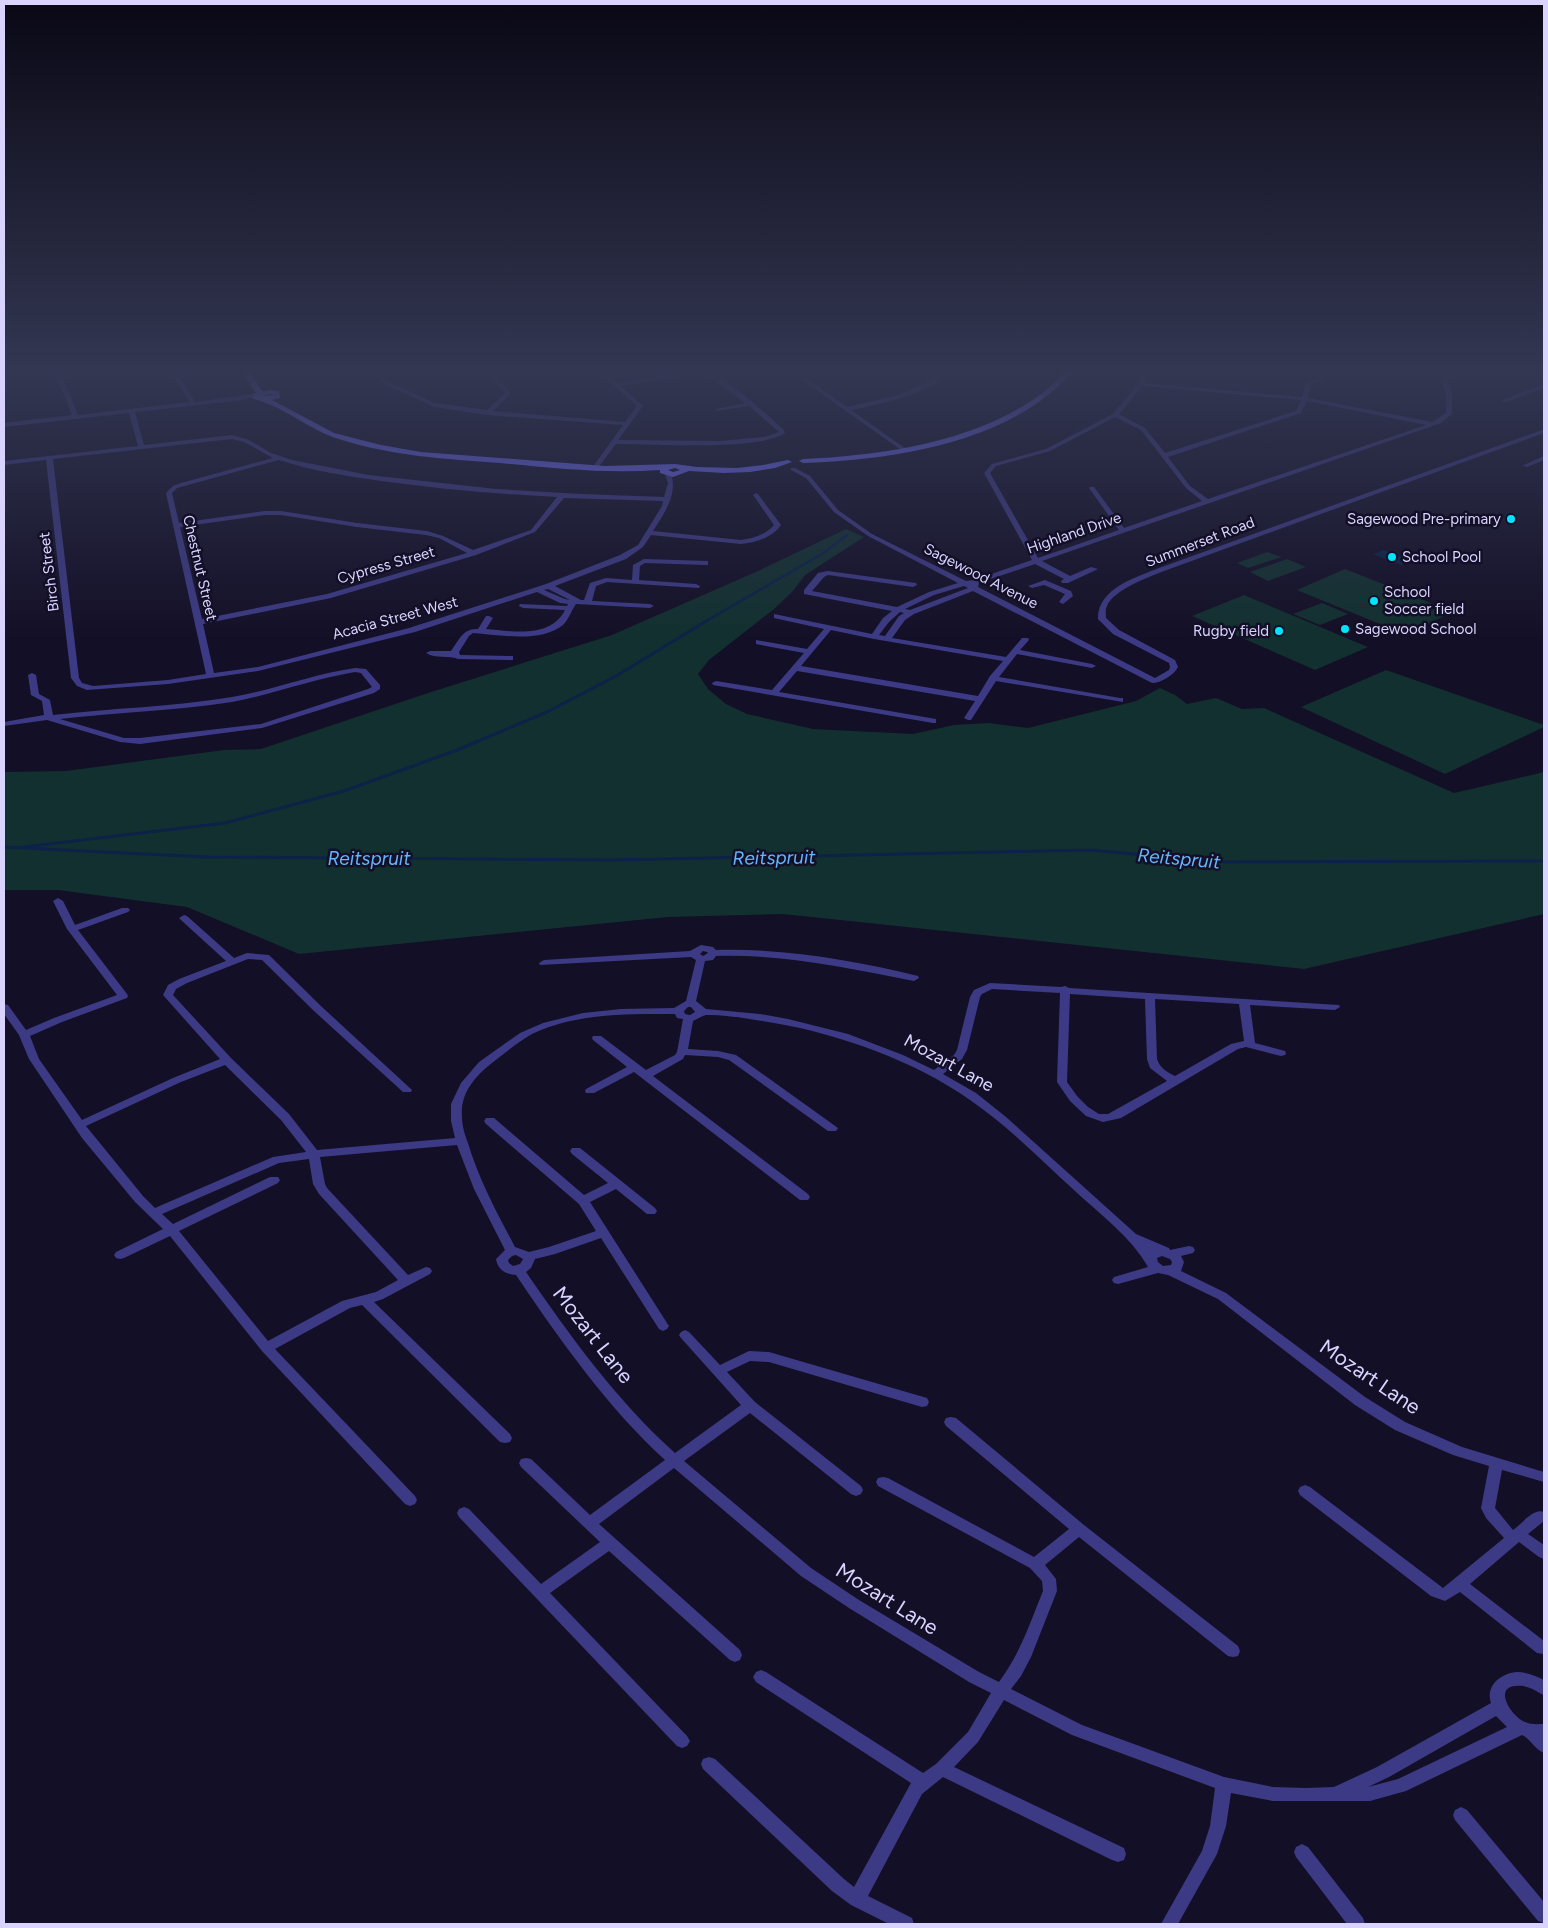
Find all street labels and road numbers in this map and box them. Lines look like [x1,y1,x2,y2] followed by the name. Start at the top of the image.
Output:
[1025,508,1123,558] street label: Highland Drive
[179,513,221,623] street label: Chestnut Street
[1143,513,1257,571] street label: Summerset Road
[35,531,63,613] street label: Birch Street
[921,539,1041,613] street label: Sagewood Avenue
[335,542,437,588] street label: Cypress Street
[330,593,460,643] street label: Acacia Street West
[900,1029,998,1097] street label: Mozart Lane
[548,1281,639,1388] street label: Mozart Lane
[1315,1334,1425,1419] street label: Mozart Lane
[831,1557,943,1640] street label: Mozart Lane

